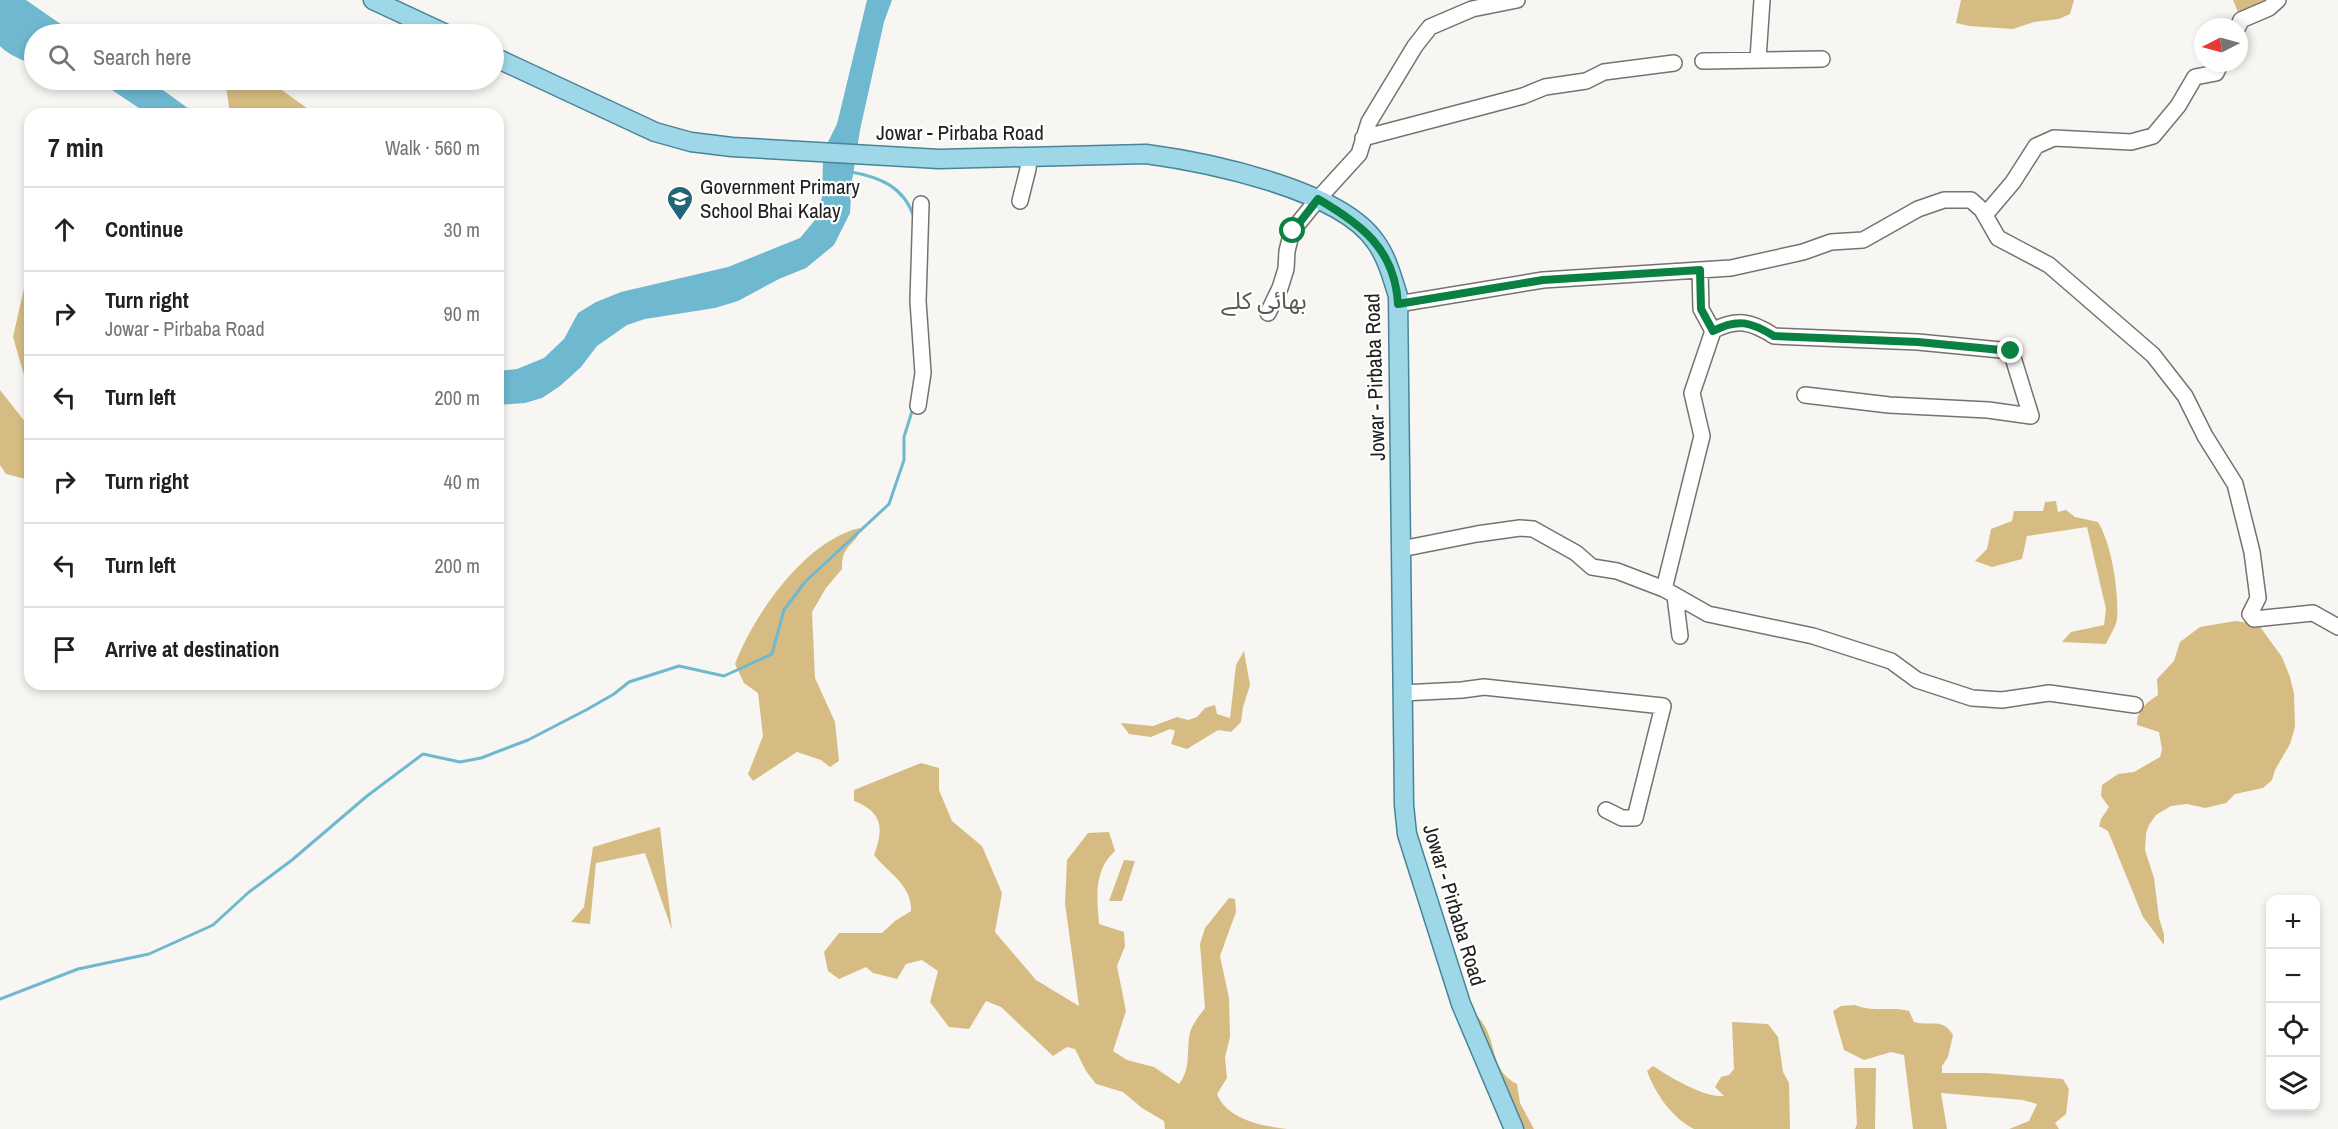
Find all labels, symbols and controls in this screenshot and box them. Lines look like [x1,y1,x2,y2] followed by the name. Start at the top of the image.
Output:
[2194,18,2248,72] north arrow
[24,24,504,90] search box
[45,41,78,74] icon: search
[93,42,191,72] text: Search here
[876,118,1044,147] street label: Jowar - Pirbaba Road
[48,130,104,165] text: 7 min
[385,134,480,161] text: Walk · 560 m
[700,172,860,225] place label: Government Primary School Bhai Kalay
[665,184,695,222] school or university icon: Government Primary School Bhai Kalay
[48,213,81,246] icon: ahead
[105,214,183,244] text: Continue
[444,216,480,243] text: 30 m
[1279,217,1305,243] route start
[1221,284,1307,316] district label: بھائی كلے
[105,285,189,315] text: Turn right
[1357,293,1392,461] street label: Jowar - Pirbaba Road
[48,297,81,330] icon: right
[444,300,480,327] text: 90 m
[105,315,265,342] text: Jowar - Pirbaba Road
[1997,337,2023,363] route end
[48,381,81,414] icon: left
[105,382,176,412] text: Turn left
[434,384,480,411] text: 200 m
[48,465,81,498] icon: right
[105,466,189,496] text: Turn right
[444,468,480,495] text: 40 m
[48,549,81,582] icon: left
[105,550,176,580] text: Turn left
[434,552,480,579] text: 200 m
[48,633,81,666] icon: arrive
[105,634,279,664] text: Arrive at destination
[1416,821,1493,989] street label: Jowar - Pirbaba Road
[2266,895,2320,1111] map controls
[2266,895,2320,949] button: +
[2266,949,2320,1003] button: −
[2266,1003,2320,1057] button: locate
[2266,1057,2320,1111] button: layers

